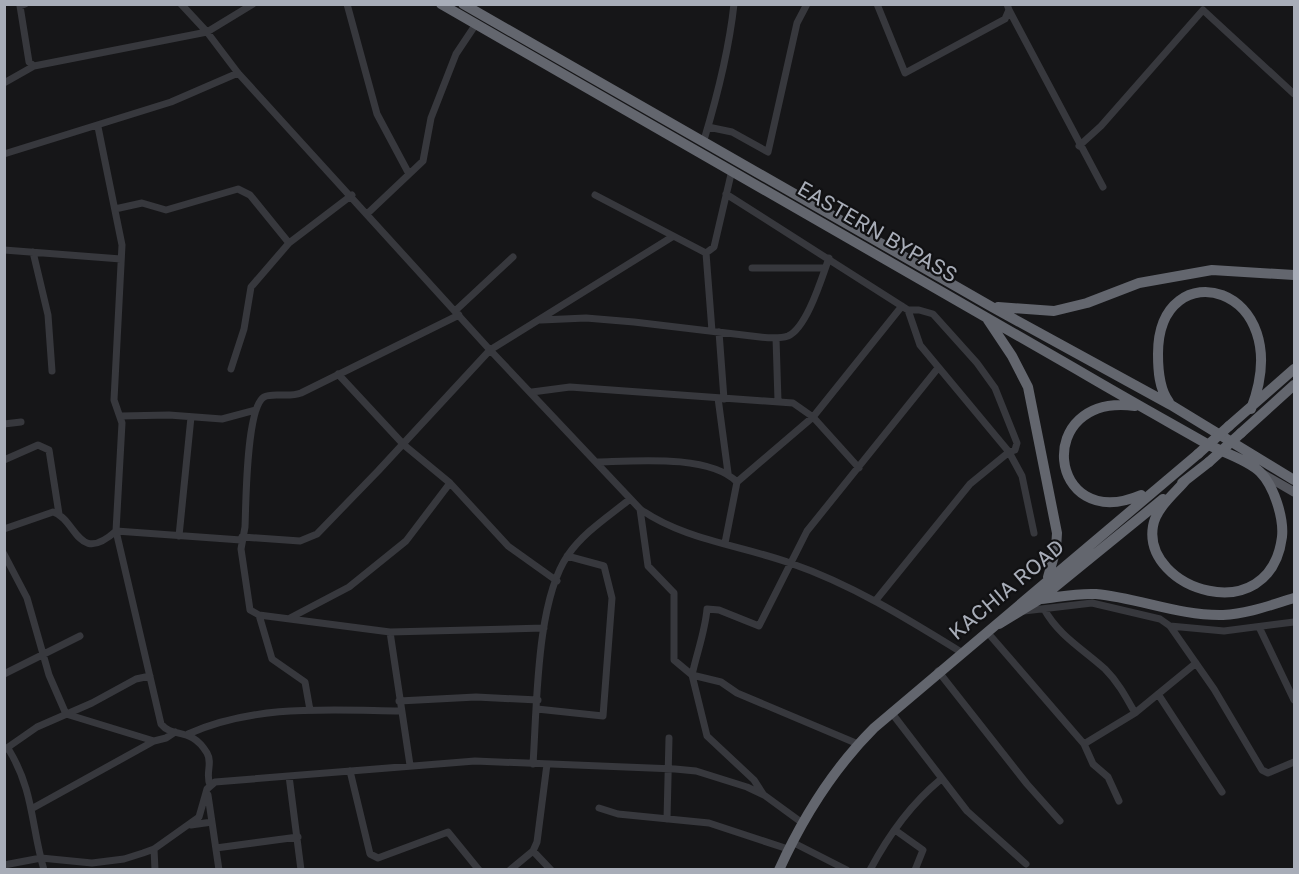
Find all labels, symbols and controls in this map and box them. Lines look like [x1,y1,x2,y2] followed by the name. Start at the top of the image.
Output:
[793,175,963,287] street label: EASTERN BYPASS
[943,533,1069,645] street label: KACHIA ROAD

